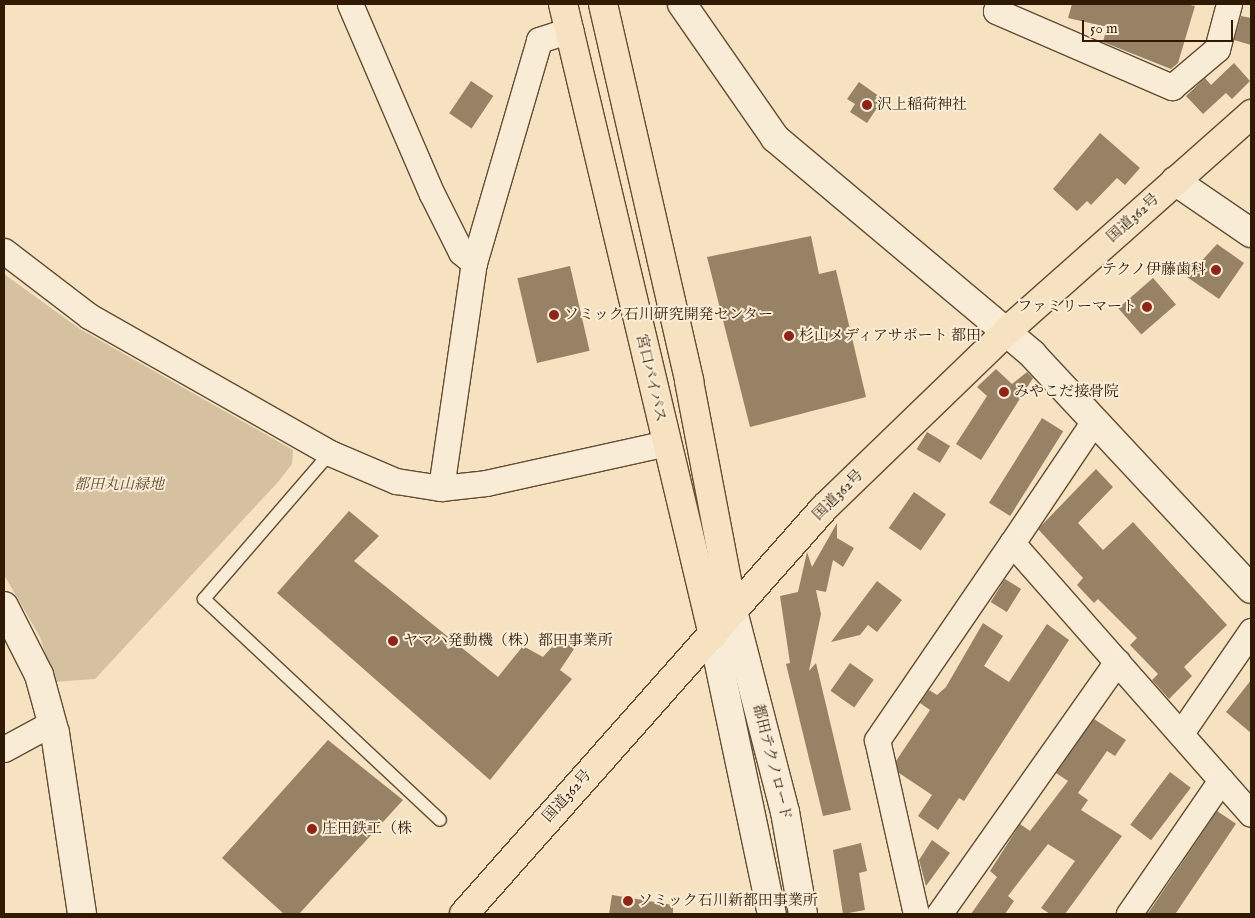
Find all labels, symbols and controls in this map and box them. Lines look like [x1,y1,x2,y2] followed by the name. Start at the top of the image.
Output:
[1085,10,1236,42] scale bar
[1090,19,1118,38] text: 50 m
[877,96,967,114] place label: 沢上稲荷神社
[861,99,873,111] marker: 沢上稲荷神社
[1103,190,1163,246] street label: 国道362号
[1101,261,1206,279] place label: テクノ伊藤歯科
[1210,264,1222,276] marker: テクノ伊藤歯科
[1017,298,1137,316] place label: ファミリーマート
[1141,301,1153,313] marker: ファミリーマート
[564,306,774,324] place label: ソミック石川研究開発センター
[548,309,560,321] marker: ソミック石川研究開発センター
[799,327,982,345] place label: 杉山メディアサポート 都田
[783,330,795,342] marker: 杉山メディアサポート 都田
[632,332,670,424] street label: 宮口バイパス
[1014,383,1119,401] place label: みやこだ接骨院
[998,386,1010,398] marker: みやこだ接骨院
[809,466,867,524] street label: 国道362号
[74,476,164,494] park label: 都田丸山緑地
[403,632,613,650] place label: ヤマハ発動機（株）都田事業所
[387,635,399,647] marker: ヤマハ発動機（株）都田事業所
[749,702,795,822] street label: 都田テクノロード
[539,766,595,826] street label: 国道362号
[322,820,412,838] place label: 庄田鉄工（株
[306,823,318,835] marker: 庄田鉄工（株
[638,892,818,910] place label: ソミック石川新都田事業所
[622,895,634,907] marker: ソミック石川新都田事業所

